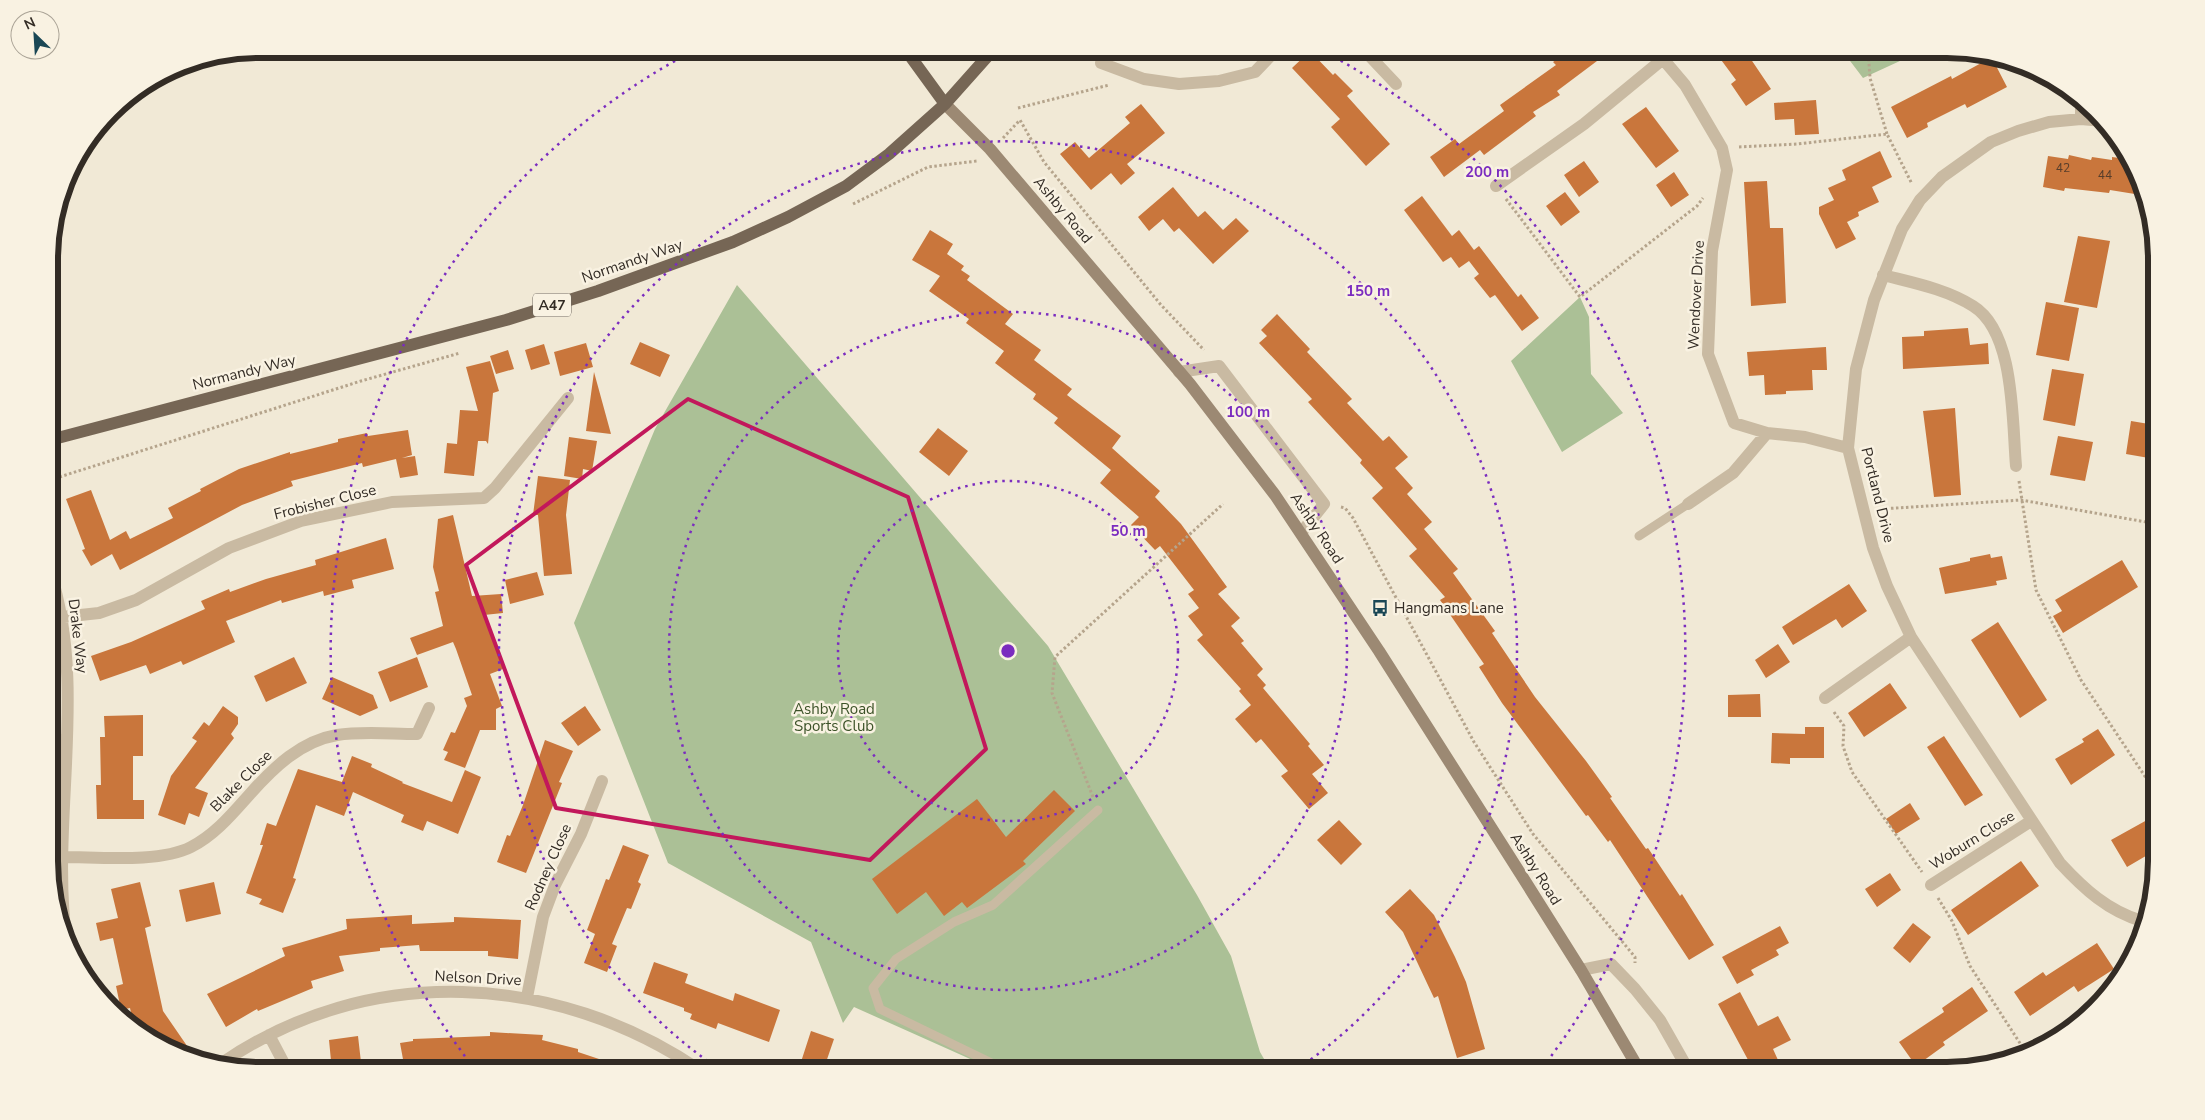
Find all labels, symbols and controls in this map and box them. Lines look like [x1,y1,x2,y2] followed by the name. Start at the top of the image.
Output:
[10,10,60,60] north arrow
[21,13,38,34] text: N
[2056,160,2070,176] house number: 42
[1465,162,1509,182] text: 200 m
[2098,167,2112,183] house number: 44
[1029,172,1097,248] street label: Ashby Road
[579,234,685,288] street label: Normandy Way
[1683,240,1709,350] street label: Wendover Drive
[1346,281,1390,301] text: 150 m
[533,294,571,316] road number: A47
[190,349,298,394] street label: Normandy Way
[1226,402,1270,422] text: 100 m
[1856,445,1900,545] street label: Portland Drive
[272,480,378,524] street label: Frobisher Close
[1286,489,1348,567] street label: Ashby Road
[1110,521,1146,541] text: 50 m
[64,598,93,675] street label: Drake Way
[1370,598,1390,618] bus stop icon: Hangmans Lane
[1394,598,1504,618] place label: Hangmans Lane
[999,642,1017,660] centre of rings
[793,699,875,736] park label: Ashby Road Sports Club
[206,746,276,816] street label: Blake Close
[1926,806,2018,874] street label: Woburn Close
[520,820,576,914] street label: Rodney Close
[1506,829,1566,909] street label: Ashby Road
[434,966,522,990] street label: Nelson Drive

